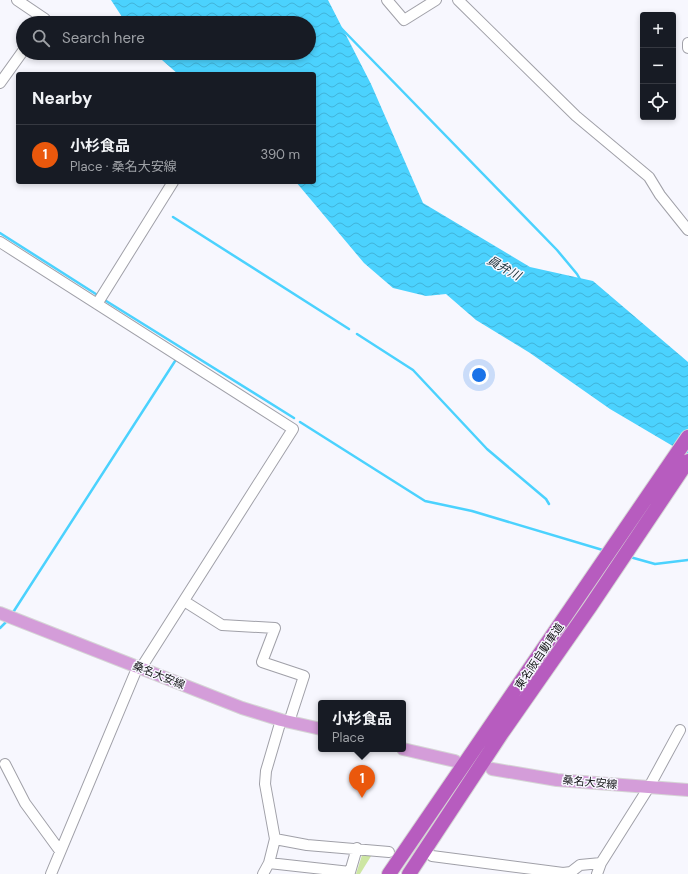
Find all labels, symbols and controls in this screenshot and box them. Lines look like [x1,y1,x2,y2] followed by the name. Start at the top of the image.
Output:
[640,12,676,120] map controls
[640,12,676,48] button: +
[16,16,316,60] search box
[30,27,52,49] icon: search
[62,28,145,48] text: Search here
[640,48,676,84] button: −
[640,84,676,120] button: locate
[32,87,92,109] text: Nearby
[70,136,130,156] text: 小杉食品
[43,146,47,163] text: 1
[261,146,300,163] text: 390 m
[70,158,177,175] text: Place · 桑名大安線
[484,252,525,285] water label: 員弁川
[469,365,489,385] your location
[512,620,566,692] street label: 東名阪自動車道
[131,658,187,692] street label: 桑名大安線
[318,700,406,752] popup
[332,709,392,729] text: 小杉食品
[332,729,364,746] text: Place
[349,765,375,798] pin: 1
[562,773,618,791] street label: 桑名大安線

